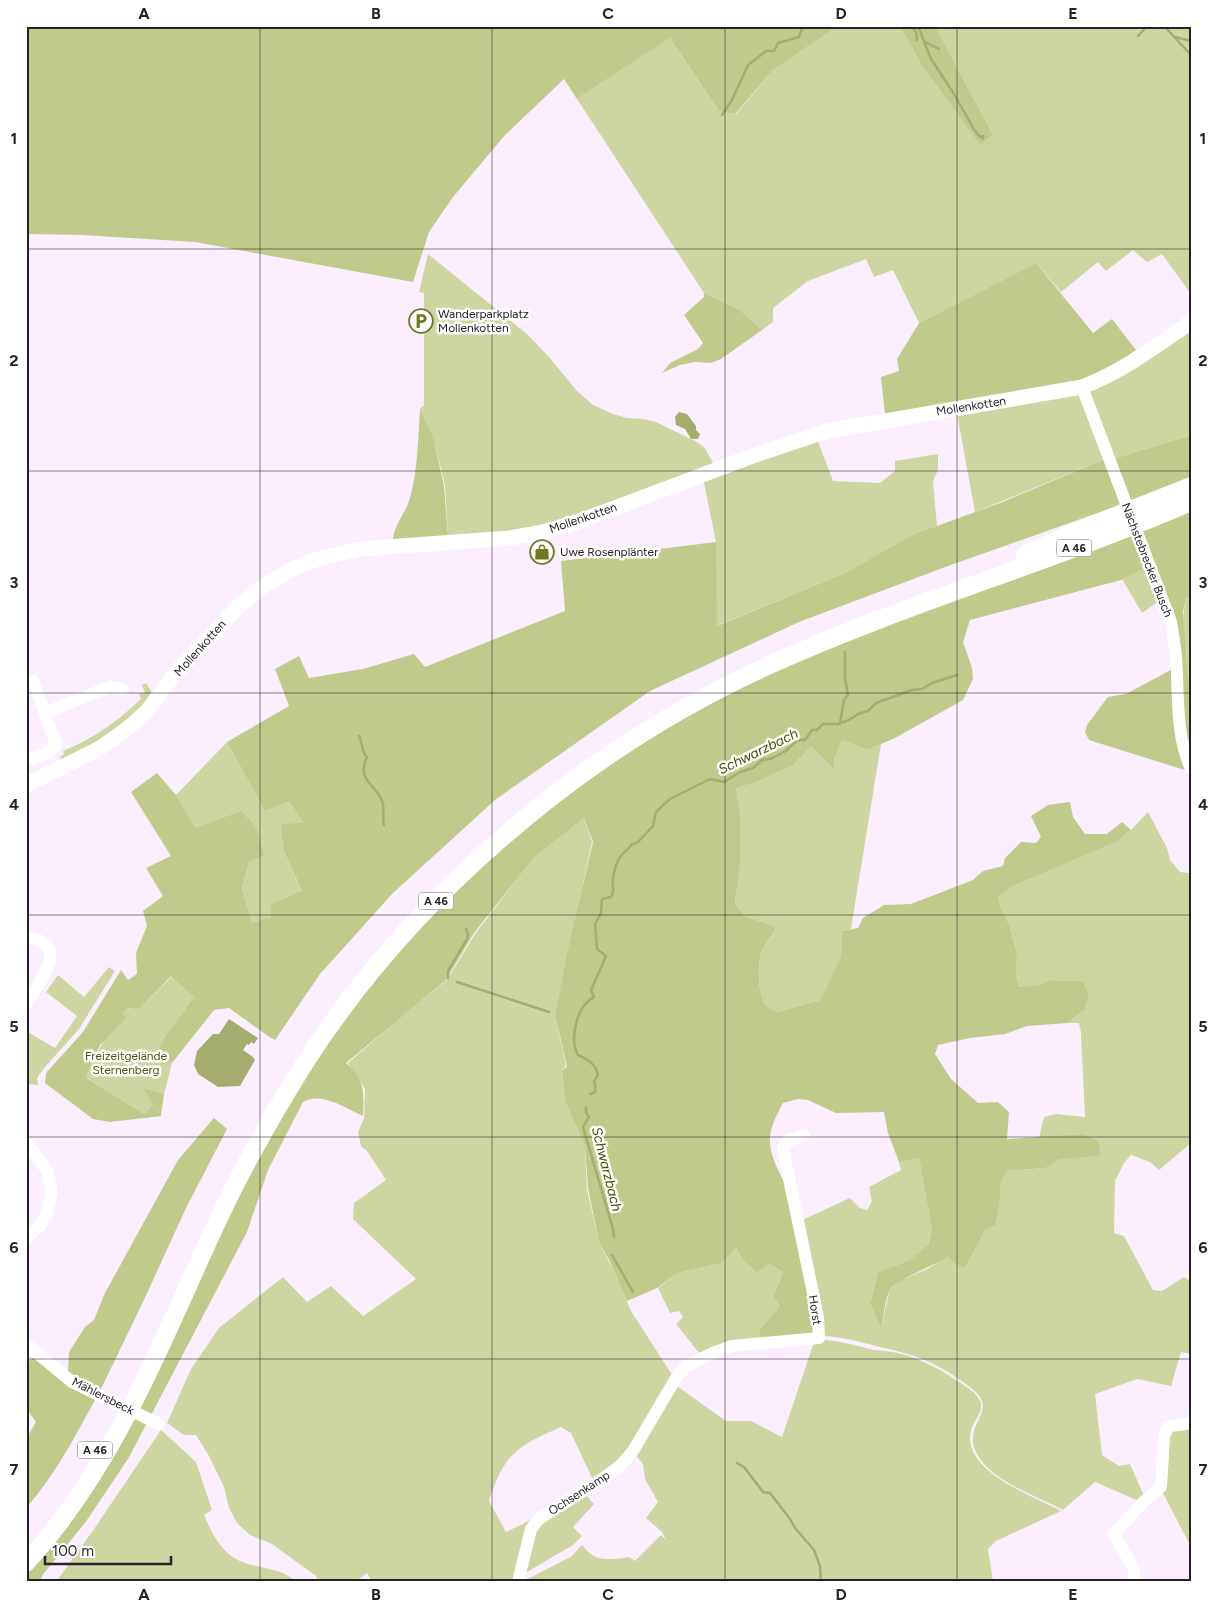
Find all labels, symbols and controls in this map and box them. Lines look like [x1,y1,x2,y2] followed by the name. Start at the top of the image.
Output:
[138,4,150,23] text: A
[371,4,381,23] text: B
[602,4,614,23] text: C
[835,4,847,23] text: D
[1068,4,1078,23] text: E
[11,129,17,148] text: 1
[1200,129,1206,148] text: 1
[438,307,529,335] place label: Wanderparkplatz Mollenkotten
[408,308,434,334] parking icon: Wanderparkplatz Mollenkotten
[9,351,19,370] text: 2
[1198,351,1208,370] text: 2
[935,394,1007,418] street label: Mollenkotten
[547,500,619,536] street label: Mollenkotten
[1119,501,1175,619] street label: Nächstebrecker Busch
[529,539,555,565] shop icon: Uwe Rosenplänter
[1056,540,1092,556] road number: A 46
[560,545,658,559] place label: Uwe Rosenplänter
[10,573,19,592] text: 3
[1199,573,1208,592] text: 3
[171,617,229,679] street label: Mollenkotten
[716,725,801,778] water label: Schwarzbach
[9,795,19,814] text: 4
[1198,795,1208,814] text: 4
[418,892,454,909] road number: A 46
[9,1017,19,1036] text: 5
[1198,1017,1208,1036] text: 5
[85,1049,168,1077] park label: Freizeitgelände Sternenberg
[588,1125,625,1213] water label: Schwarzbach
[9,1238,19,1257] text: 6
[1198,1238,1208,1257] text: 6
[806,1294,824,1326] street label: Horst
[70,1374,136,1418] street label: Mählersbeck
[78,1442,112,1458] road number: A 46
[10,1460,19,1479] text: 7
[1199,1460,1208,1479] text: 7
[546,1468,612,1518] street label: Ochsenkamp
[45,1533,171,1565] scale bar
[52,1542,94,1560] text: 100 m
[138,1585,150,1604] text: A
[371,1585,381,1604] text: B
[602,1585,614,1604] text: C
[835,1585,847,1604] text: D
[1068,1585,1078,1604] text: E

